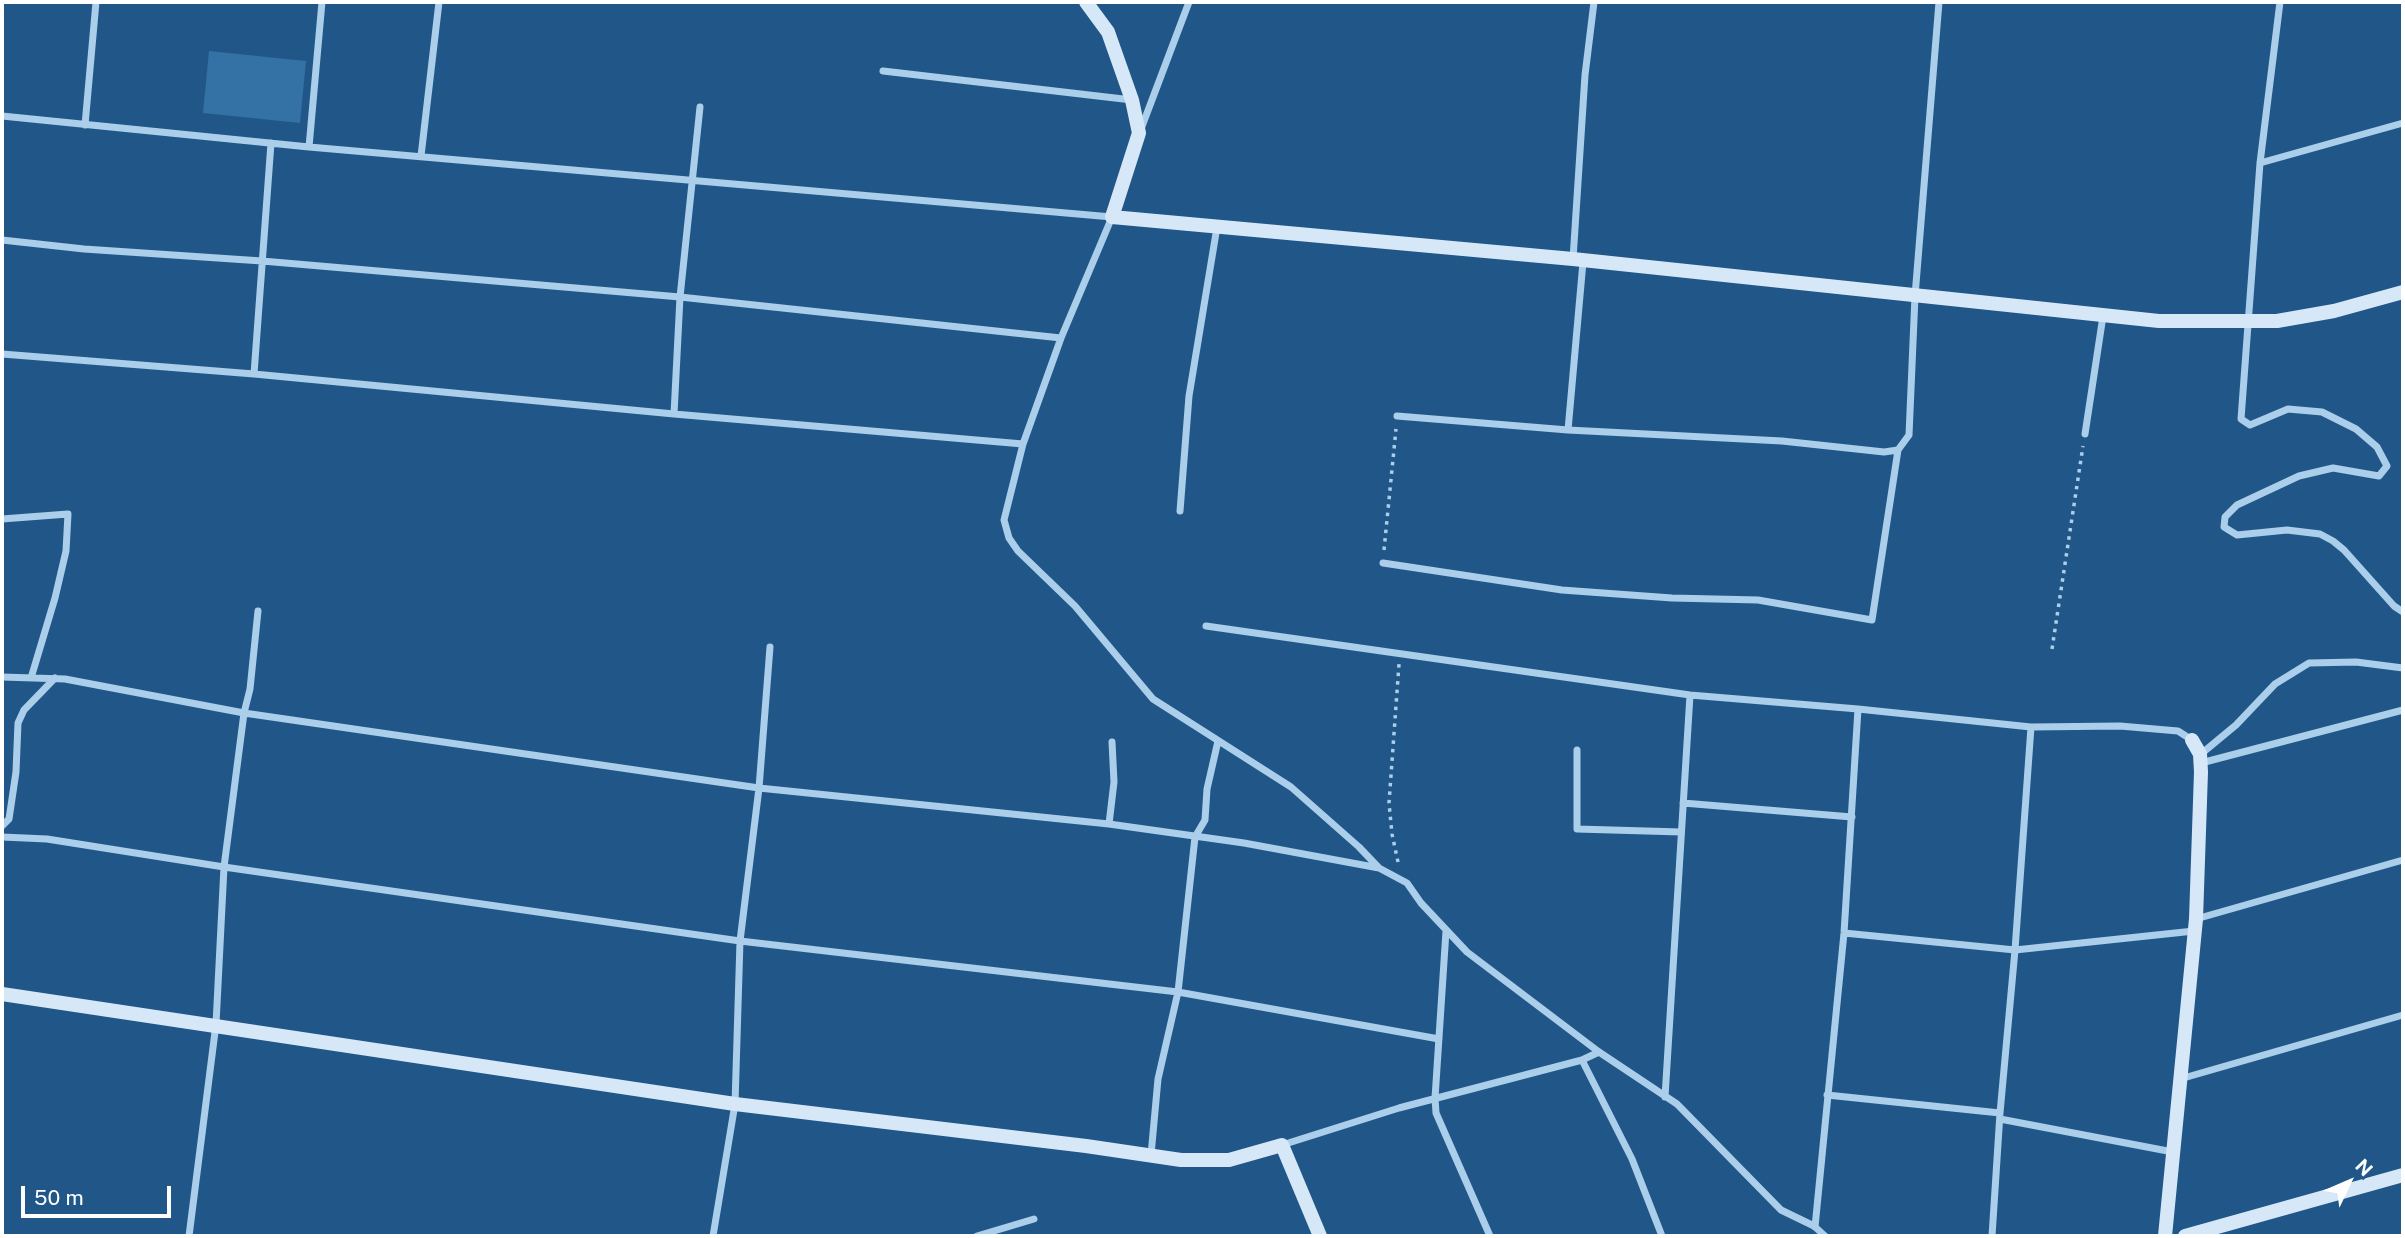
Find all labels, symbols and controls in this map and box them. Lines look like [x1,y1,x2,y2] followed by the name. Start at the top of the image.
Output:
[2314,1147,2384,1217] north arrow
[2351,1154,2377,1180] text: N
[24,1172,175,1216] scale bar
[34,1185,84,1210] text: 50 m

